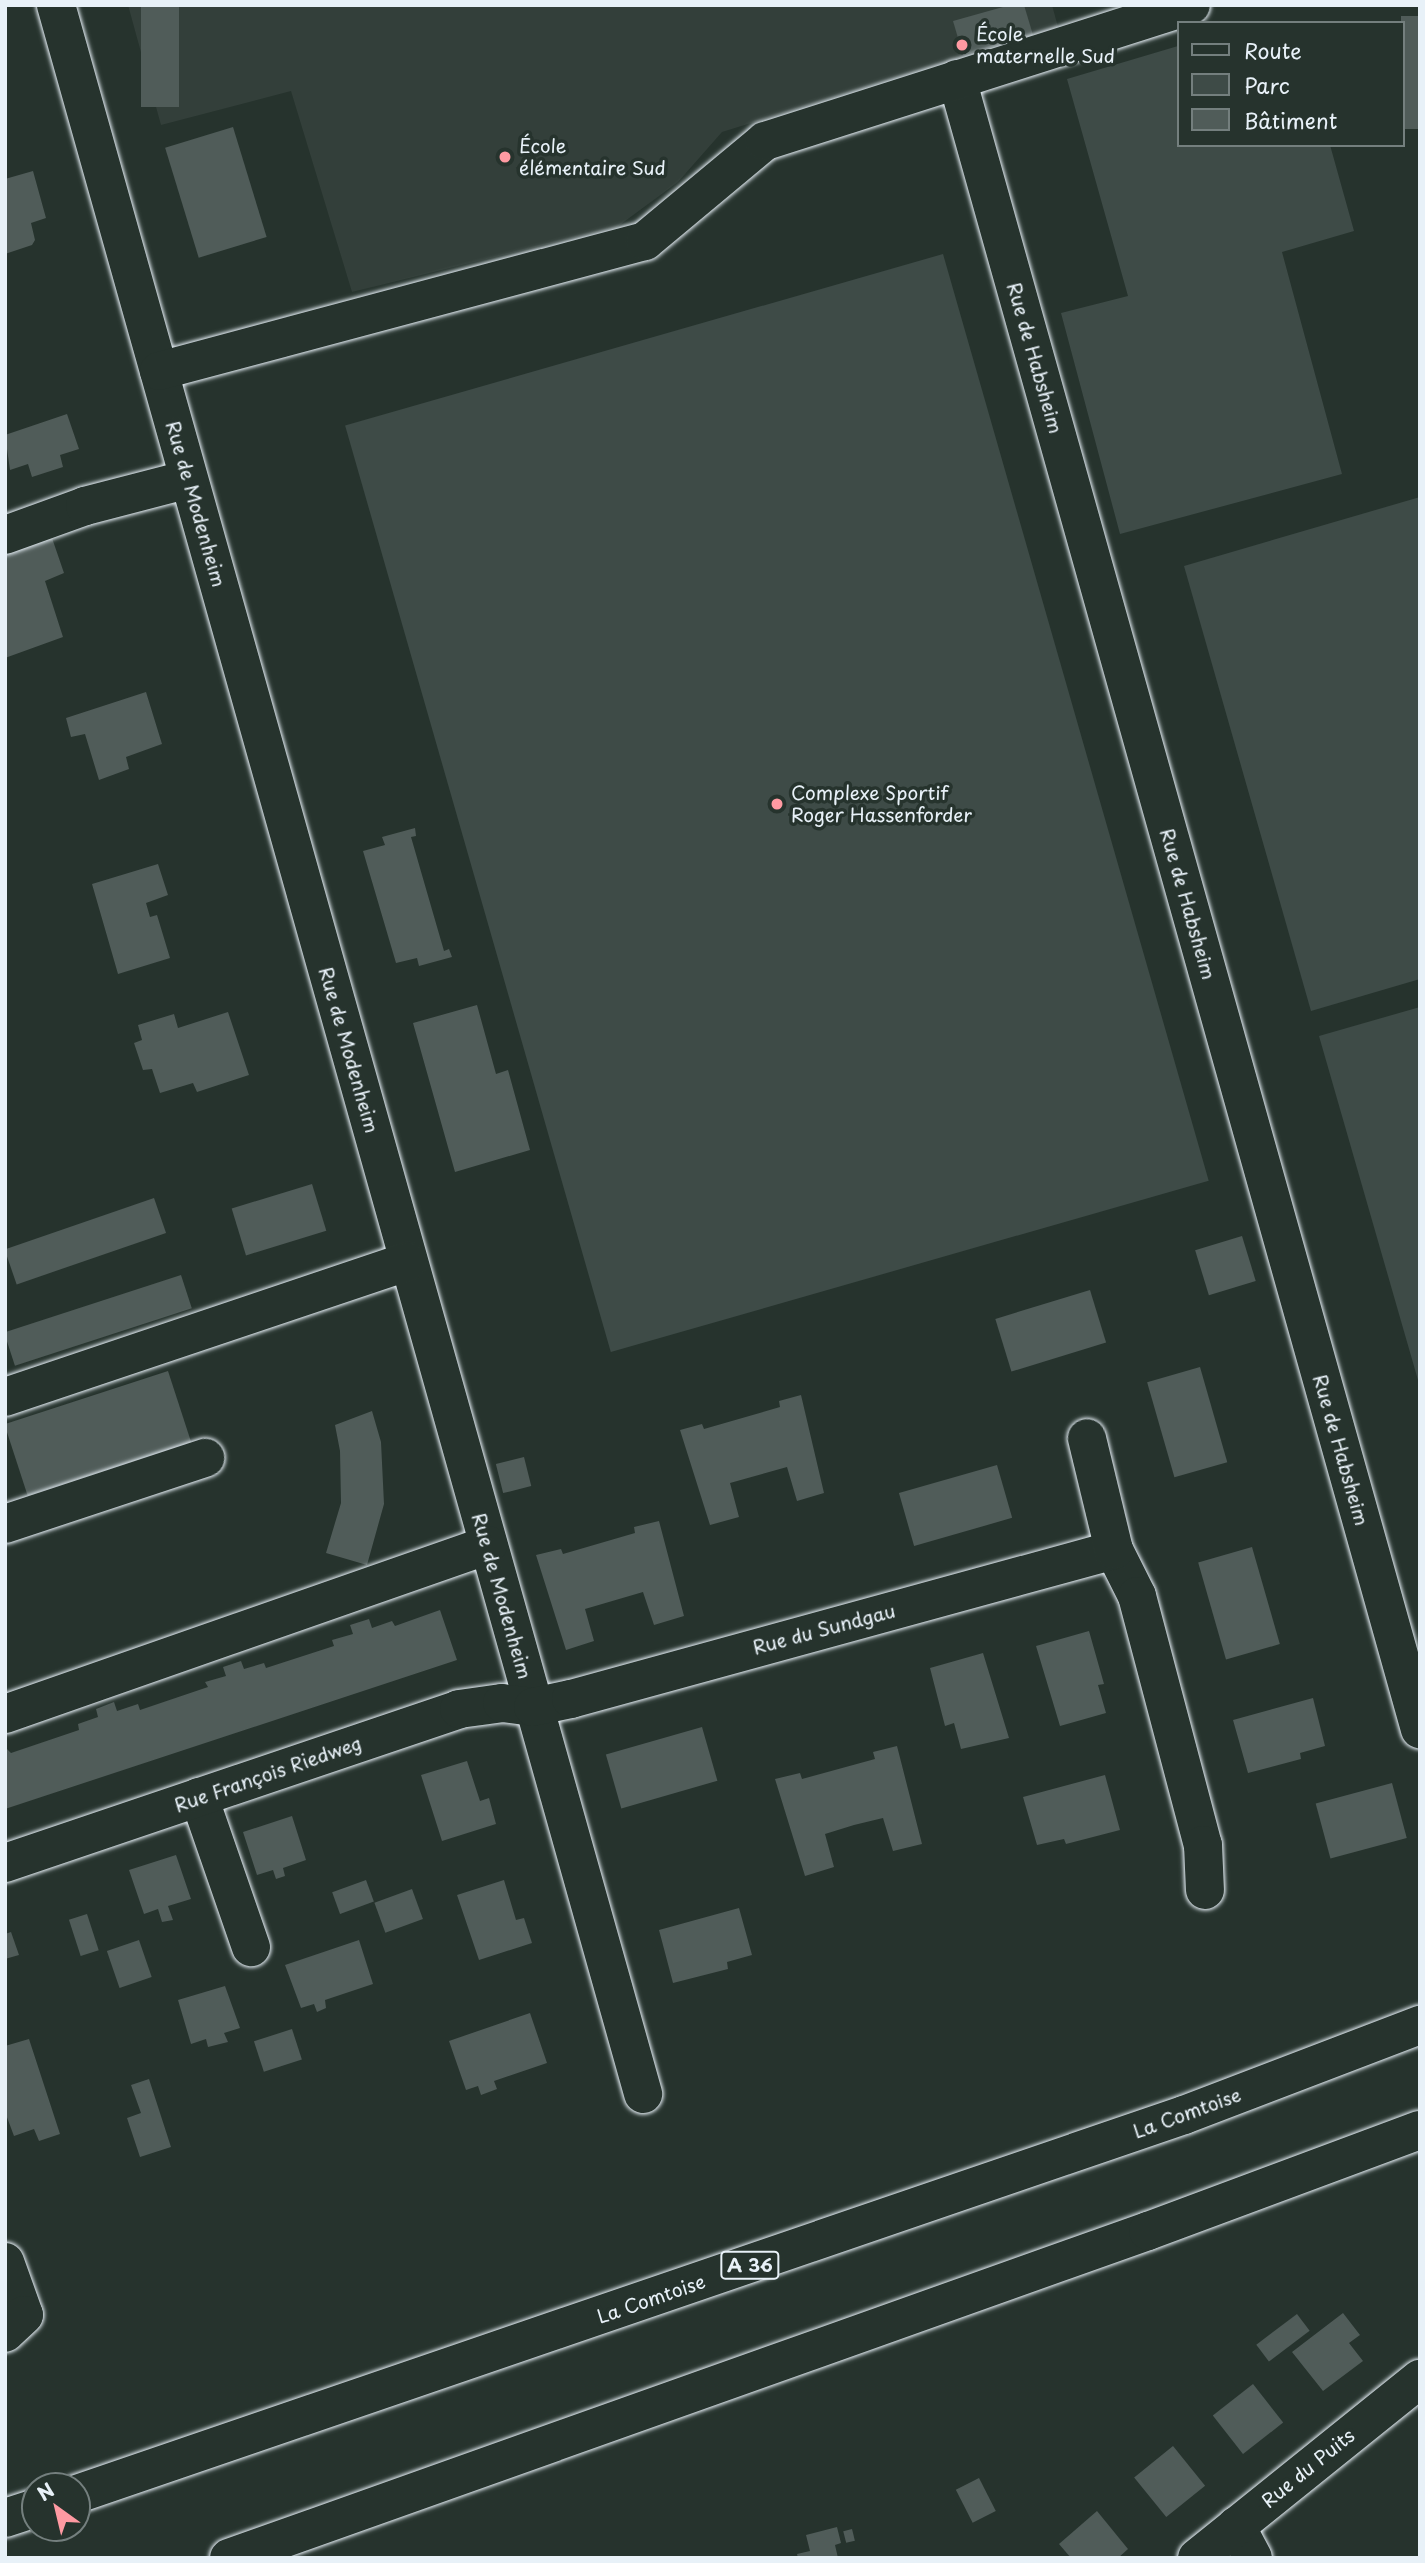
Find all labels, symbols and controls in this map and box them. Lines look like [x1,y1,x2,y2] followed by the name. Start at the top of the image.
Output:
[1176,21,1404,147] legend
[976,23,1115,67] place label: École maternelle Sud
[1244,34,1302,66] text: Route
[954,37,970,53] marker: École maternelle Sud
[1244,69,1290,101] text: Parc
[1244,104,1337,136] text: Bâtiment
[519,135,666,179] place label: École élémentaire Sud
[497,149,513,165] marker: École élémentaire Sud
[1002,278,1068,438] street label: Rue de Habsheim
[161,417,231,591] street label: Rue de Modenheim
[791,782,972,826] place label: Complexe Sportif Roger Hassenforder
[769,796,785,812] marker: Complexe Sportif Roger Hassenforder
[1155,824,1221,984] street label: Rue de Habsheim
[314,963,384,1137] street label: Rue de Modenheim
[1308,1370,1374,1530] street label: Rue de Habsheim
[467,1509,537,1683] street label: Rue de Modenheim
[749,1599,899,1659] street label: Rue du Sundgau
[171,1731,365,1817] street label: Rue François Riedweg
[1130,2083,1244,2143] street label: La Comtoise
[720,2250,780,2280] road number: A 36
[594,2270,708,2328] street label: La Comtoise
[1256,2423,1360,2513] street label: Rue du Puits
[21,2472,91,2542] north arrow
[31,2475,59,2507] text: N

